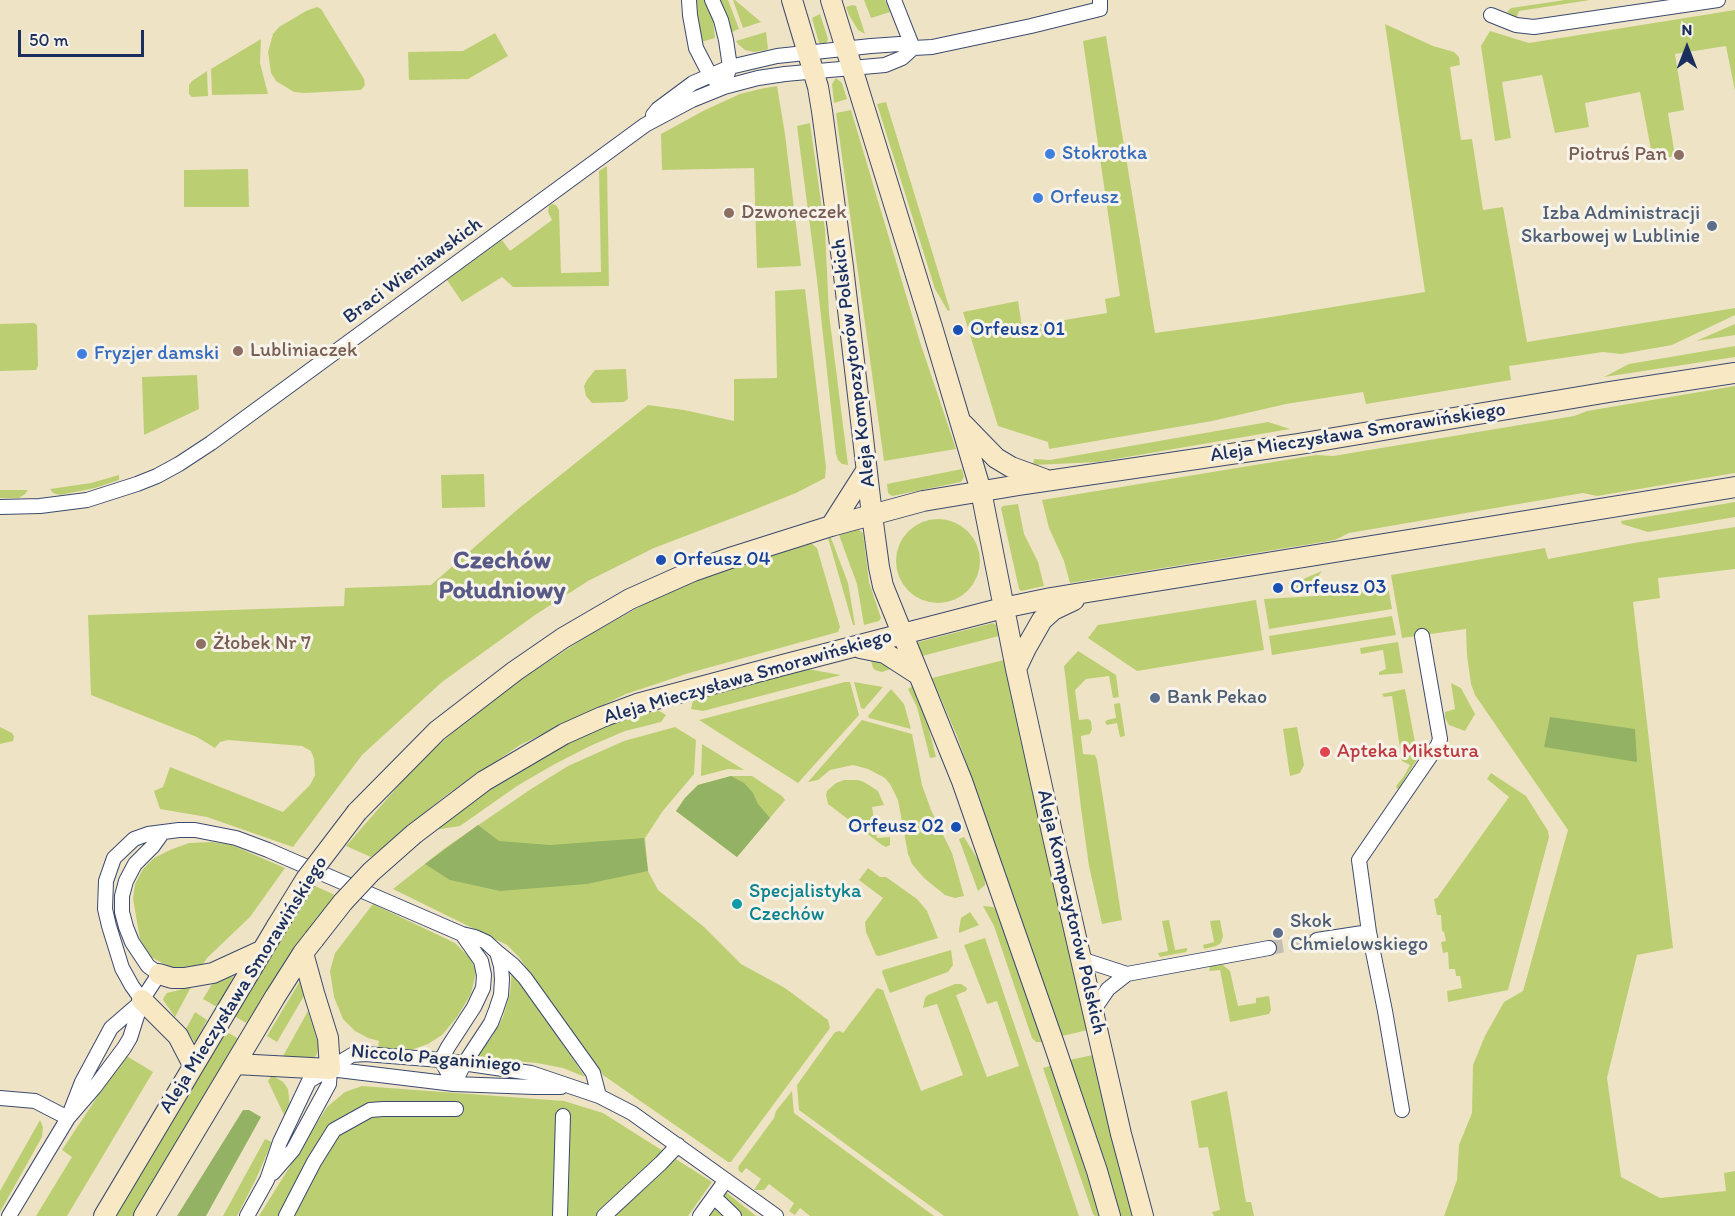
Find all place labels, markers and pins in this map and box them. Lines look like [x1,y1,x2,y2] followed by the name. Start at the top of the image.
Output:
[1062,142,1147,166] place label: Stokrotka
[1568,143,1667,167] place label: Piotruś Pan
[1043,147,1057,161] marker: Stokrotka
[1672,148,1686,162] marker: Piotruś Pan
[1050,186,1119,210] place label: Orfeusz
[1031,191,1045,205] marker: Orfeusz
[741,201,847,225] place label: Dzwoneczek
[1521,202,1700,249] place label: Izba Administracji Skarbowej w Lublinie
[722,206,736,220] marker: Dzwoneczek
[1705,219,1719,233] marker: Izba Administracji Skarbowej w Lublinie
[970,318,1065,342] place label: Orfeusz 01
[951,323,965,337] marker: Orfeusz 01
[250,339,357,363] place label: Lubliniaczek
[94,342,219,366] place label: Fryzjer damski
[231,344,245,358] marker: Lubliniaczek
[75,347,89,361] marker: Fryzjer damski
[673,548,771,572] place label: Orfeusz 04
[654,553,668,567] marker: Orfeusz 04
[1290,576,1386,600] place label: Orfeusz 03
[1271,581,1285,595] marker: Orfeusz 03
[213,632,311,656] place label: Żłobek Nr 7
[194,637,208,651] marker: Żłobek Nr 7
[1167,686,1267,710] place label: Bank Pekao
[1148,691,1162,705] marker: Bank Pekao
[1337,740,1479,764] place label: Apteka Mikstura
[1318,745,1332,759] marker: Apteka Mikstura
[848,815,944,839] place label: Orfeusz 02
[949,820,963,834] marker: Orfeusz 02
[749,880,861,927] place label: Specjalistyka Czechów
[730,897,744,911] marker: Specjalistyka Czechów
[1290,910,1428,957] place label: Skok Chmielowskiego
[1271,926,1285,940] marker: Skok Chmielowskiego

